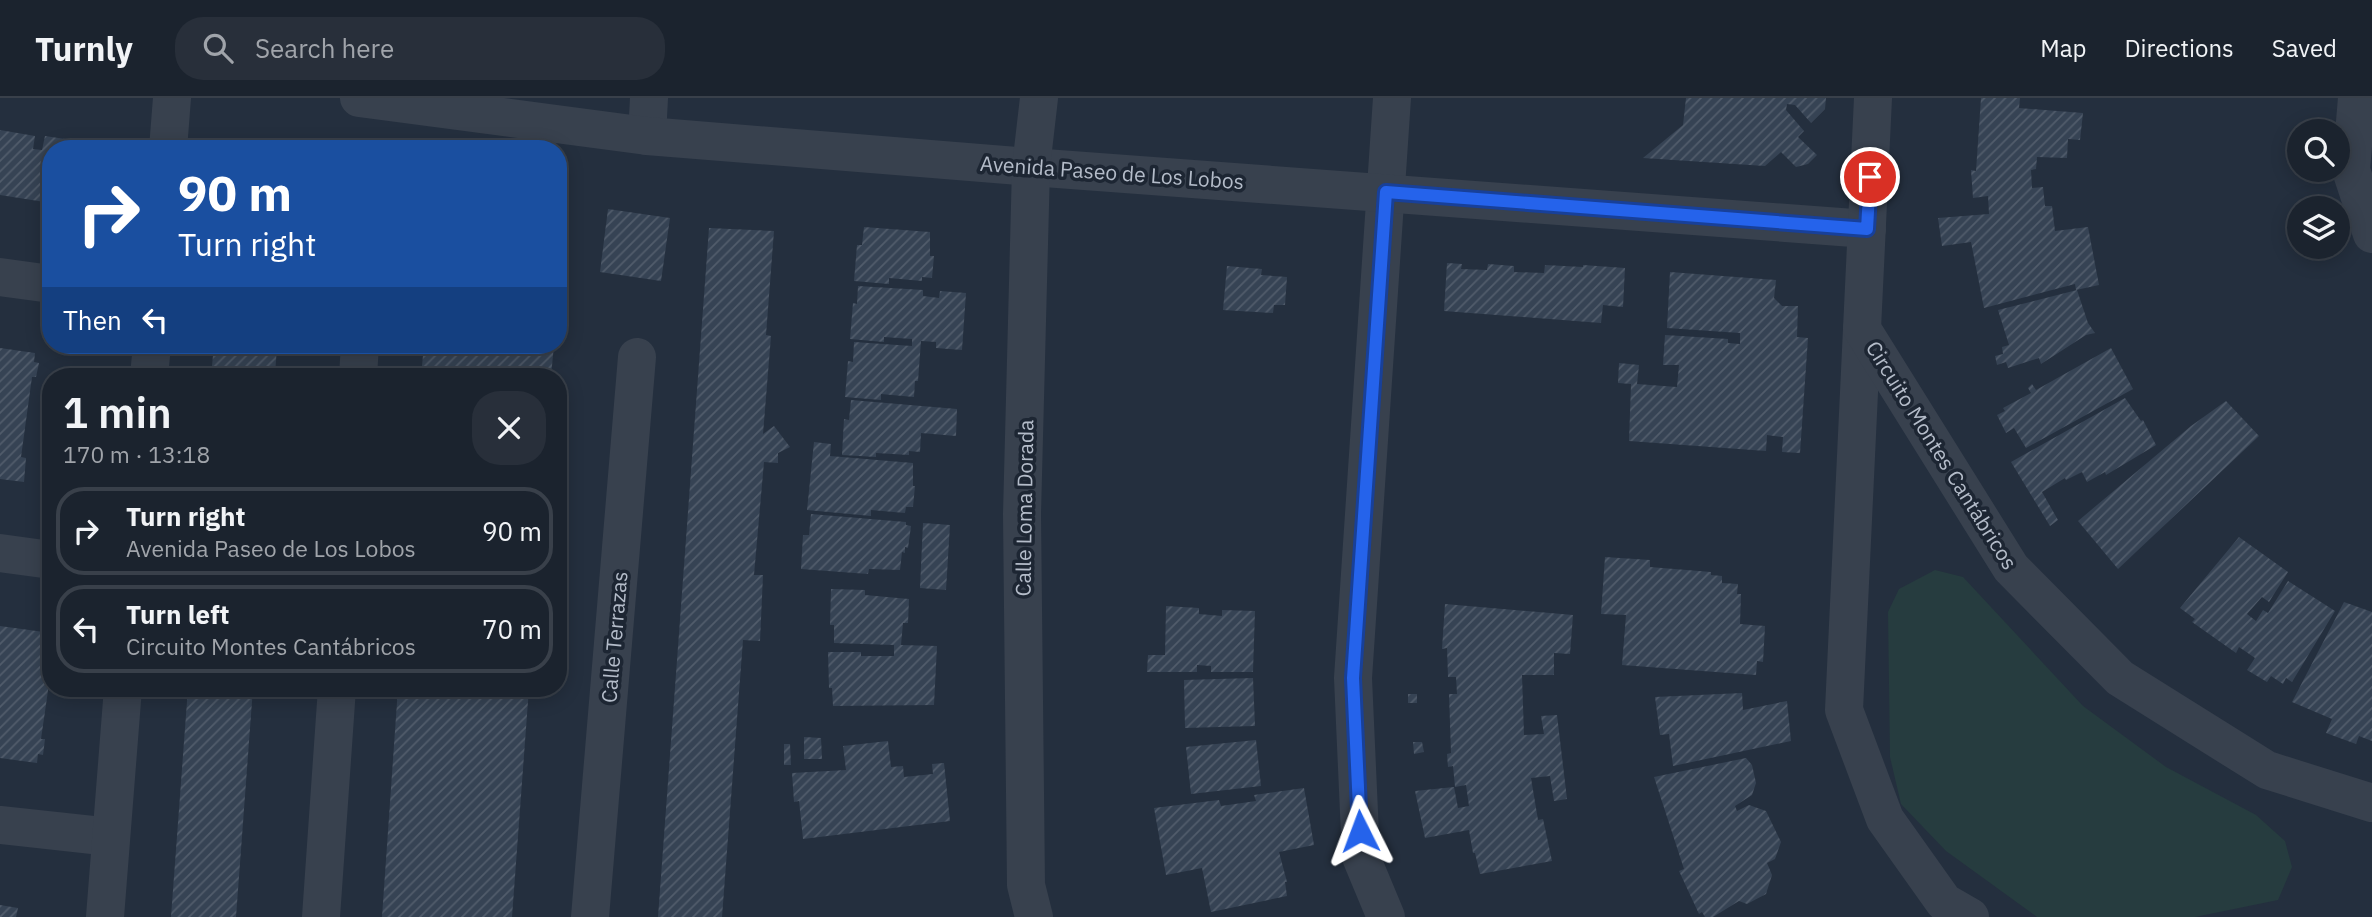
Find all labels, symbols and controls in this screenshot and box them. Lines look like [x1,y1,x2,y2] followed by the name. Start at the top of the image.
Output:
[175,17,665,80] search box
[35,27,133,70] text: Turnly
[199,29,237,67] icon: search
[255,31,394,65] text: Search here
[2040,32,2086,64] text: Map
[2124,32,2234,64] text: Directions
[2272,32,2337,64] text: Saved
[2287,119,2350,259] map controls
[2287,119,2350,182] button: search
[1840,147,1900,207] pin
[979,149,1245,195] street label: Avenida Paseo de Los Lobos
[1851,158,1889,196] icon: arrive
[178,161,292,224] text: 90 m
[63,168,154,259] icon: right
[2287,196,2350,259] button: layers
[178,223,316,265] text: Turn right
[136,301,174,339] icon: left
[63,303,122,337] text: Then
[1860,335,2024,575] street label: Circuito Montes Cantábricos
[63,385,172,440] text: 1 min
[472,391,546,465] button: close
[1008,419,1040,597] street label: Calle Loma Dorada
[63,439,210,469] text: 170 m · 13:18
[126,499,245,533] text: Turn right
[67,512,105,550] icon: right
[482,514,542,548] text: 90 m
[126,533,416,563] text: Avenida Paseo de Los Lobos
[594,570,634,704] street label: Calle Terrazas
[126,597,229,631] text: Turn left
[67,610,105,648] icon: left
[482,612,542,646] text: 70 m
[126,631,416,661] text: Circuito Montes Cantábricos
[1323,794,1397,868] position arrow

